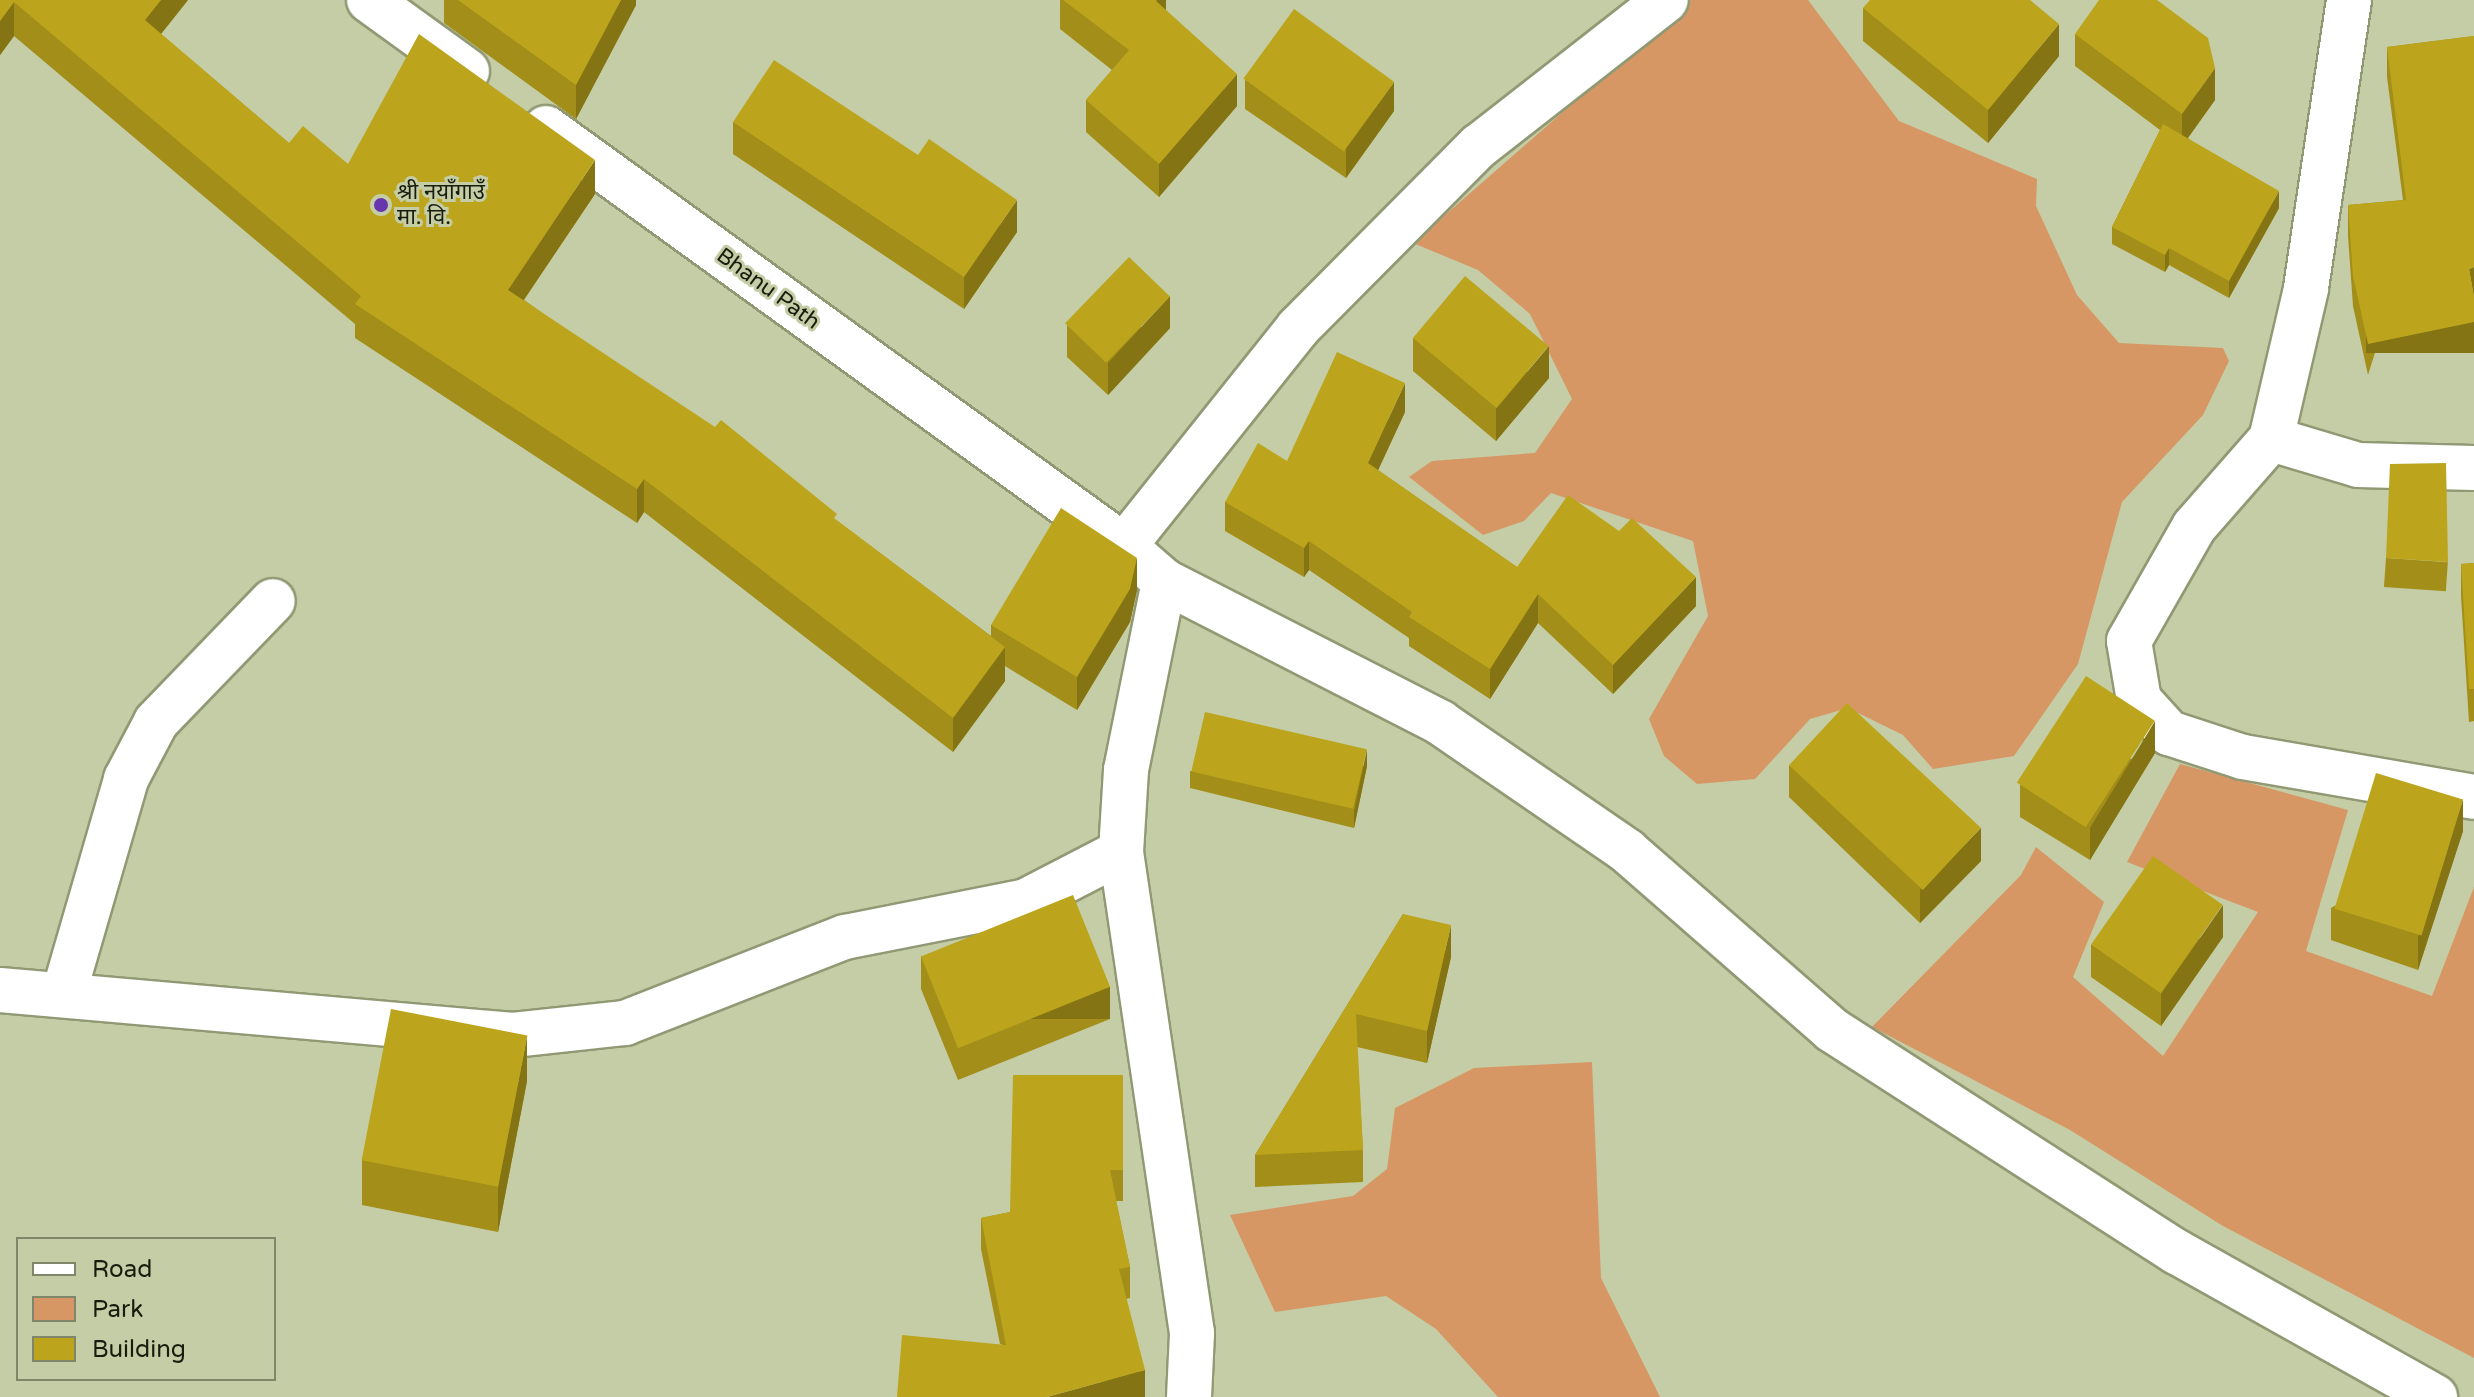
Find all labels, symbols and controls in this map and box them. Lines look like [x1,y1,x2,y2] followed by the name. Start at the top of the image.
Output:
[397,179,485,230] place label: श्री नयाँगाउँ मा. वि.
[372,196,390,214] marker: श्री नयाँगाउँ मा. वि.
[711,243,825,335] street label: Bhanu Path
[16,1237,276,1381] legend
[92,1255,152,1284] text: Road
[92,1295,143,1324] text: Park
[92,1335,186,1364] text: Building

